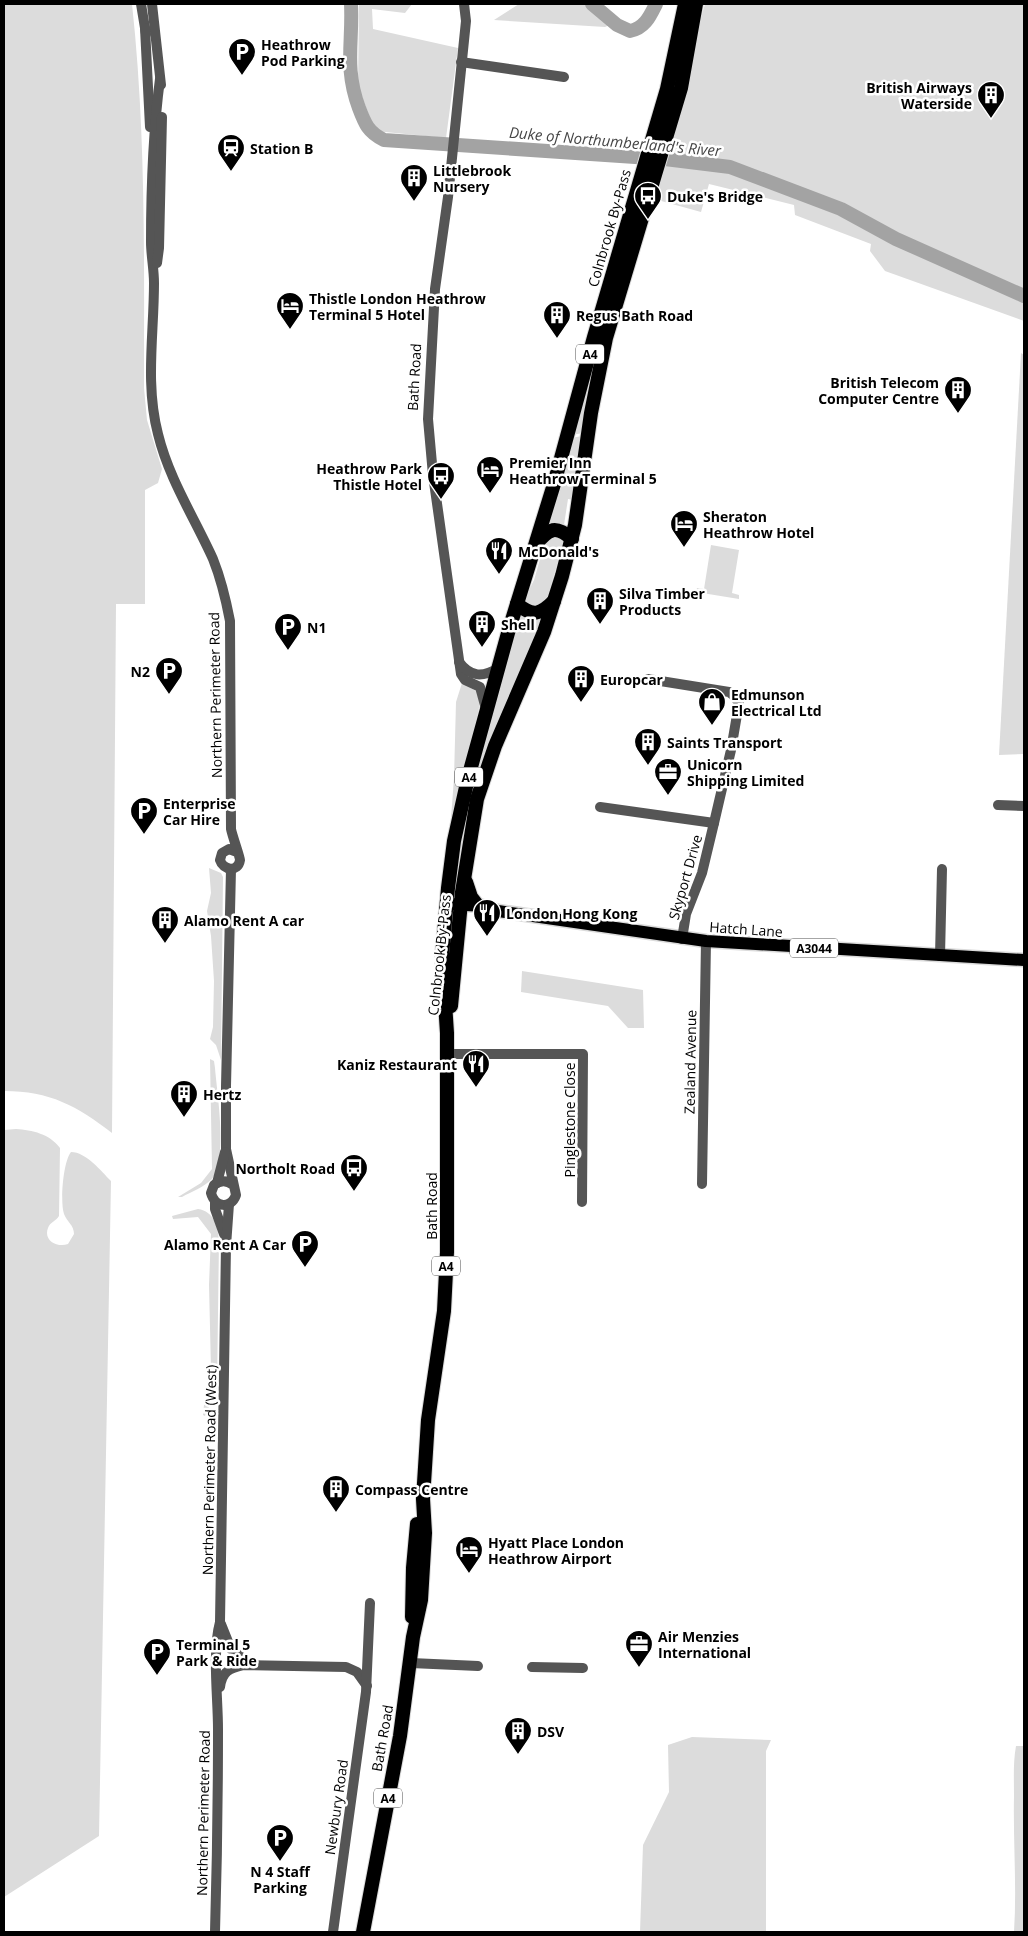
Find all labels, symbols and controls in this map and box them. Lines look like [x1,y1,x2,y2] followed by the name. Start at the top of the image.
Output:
[261,35,345,70] place label: Heathrow Pod Parking
[227,37,257,76] parking icon: Heathrow Pod Parking
[866,78,972,113] place label: British Airways Waterside
[976,80,1006,119] building icon: British Airways Waterside
[508,122,723,160] water label: Duke of Northumberland's River
[216,133,246,172] station icon: Station B
[250,139,314,158] place label: Station B
[433,161,511,196] place label: Littlebrook Nursery
[399,163,429,202] building icon: Littlebrook Nursery
[583,167,635,289] street label: Colnbrook By-Pass
[633,181,663,220] bus stop icon: Duke's Bridge
[667,187,763,206] place label: Duke's Bridge
[309,289,486,324] place label: Thistle London Heathrow Terminal 5 Hotel
[275,291,305,330] hotel icon: Thistle London Heathrow Terminal 5 Hotel
[542,300,572,339] building icon: Regus Bath Road
[576,306,693,325] place label: Regus Bath Road
[403,343,425,411] street label: Bath Road
[576,344,604,364] road number: A4
[818,373,939,408] place label: British Telecom Computer Centre
[943,375,973,414] building icon: British Telecom Computer Centre
[509,453,657,488] place label: Premier Inn Heathrow Terminal 5
[475,455,505,494] hotel icon: Premier Inn Heathrow Terminal 5
[316,459,422,494] place label: Heathrow Park Thistle Hotel
[426,461,456,500] bus stop icon: Heathrow Park Thistle Hotel
[703,507,814,542] place label: Sheraton Heathrow Hotel
[669,509,699,548] hotel icon: Sheraton Heathrow Hotel
[484,536,514,575] restaurant icon: McDonald's
[518,542,599,561] place label: McDonald's
[619,584,706,619] place label: Silva Timber Products
[585,586,615,625] building icon: Silva Timber Products
[467,609,497,648] building icon: Shell
[204,612,226,778] street label: Northern Perimeter Road
[273,612,303,651] parking icon: N1
[501,615,535,634] place label: Shell
[307,618,326,637] place label: N1
[154,656,184,695] parking icon: N2
[131,662,150,681] place label: N2
[566,664,596,703] building icon: Europcar
[600,670,664,689] place label: Europcar
[731,685,822,720] place label: Edmunson Electrical Ltd
[697,687,727,726] shop icon: Edmunson Electrical Ltd
[633,727,663,766] building icon: Saints Transport
[667,733,782,752] place label: Saints Transport
[687,755,804,790] place label: Unicorn Shipping Limited
[653,757,683,796] office icon: Unicorn Shipping Limited
[455,768,483,786] road number: A4
[163,794,235,829] place label: Enterprise Car Hire
[129,796,159,835] parking icon: Enterprise Car Hire
[664,832,706,922] street label: Skyport Drive
[423,893,455,1016] street label: Colnbrook By-Pass
[472,898,502,937] restaurant icon: London Hong Kong
[506,904,637,923] place label: London Hong Kong
[150,905,180,944] building icon: Alamo Rent A car
[184,911,305,930] place label: Alamo Rent A car
[709,917,783,941] street label: Hatch Lane
[790,938,838,958] road number: A3044
[680,1009,700,1114] street label: Zealand Avenue
[461,1049,491,1088] restaurant icon: Kaniz Restaurant
[337,1055,457,1074] place label: Kaniz Restaurant
[560,1062,579,1178] street label: Pinglestone Close
[169,1079,199,1118] building icon: Hertz
[203,1085,241,1104] place label: Hertz
[339,1153,369,1192] bus stop icon: Northolt Road
[235,1159,335,1178] place label: Northolt Road
[422,1172,441,1240] street label: Bath Road
[290,1229,320,1268] parking icon: Alamo Rent A Car
[164,1235,287,1254] place label: Alamo Rent A Car
[432,1256,460,1276] road number: A4
[198,1365,220,1575] street label: Northern Perimeter Road (West)
[321,1474,351,1513] building icon: Compass Centre
[355,1480,468,1499] place label: Compass Centre
[488,1533,624,1568] place label: Hyatt Place London Heathrow Airport
[454,1535,484,1574] hotel icon: Hyatt Place London Heathrow Airport
[658,1627,751,1662] place label: Air Menzies International
[624,1629,654,1668] office icon: Air Menzies International
[176,1635,257,1670] place label: Terminal 5 Park & Ride
[142,1637,172,1676] parking icon: Terminal 5 Park & Ride
[367,1703,397,1773] street label: Bath Road
[503,1716,533,1755] building icon: DSV
[537,1722,565,1741] place label: DSV
[192,1730,214,1896] street label: Northern Perimeter Road
[320,1758,352,1856] street label: Newbury Road
[374,1789,402,1808] road number: A4
[265,1823,295,1862] parking icon: N 4 Staff Parking
[250,1862,311,1897] place label: N 4 Staff Parking

